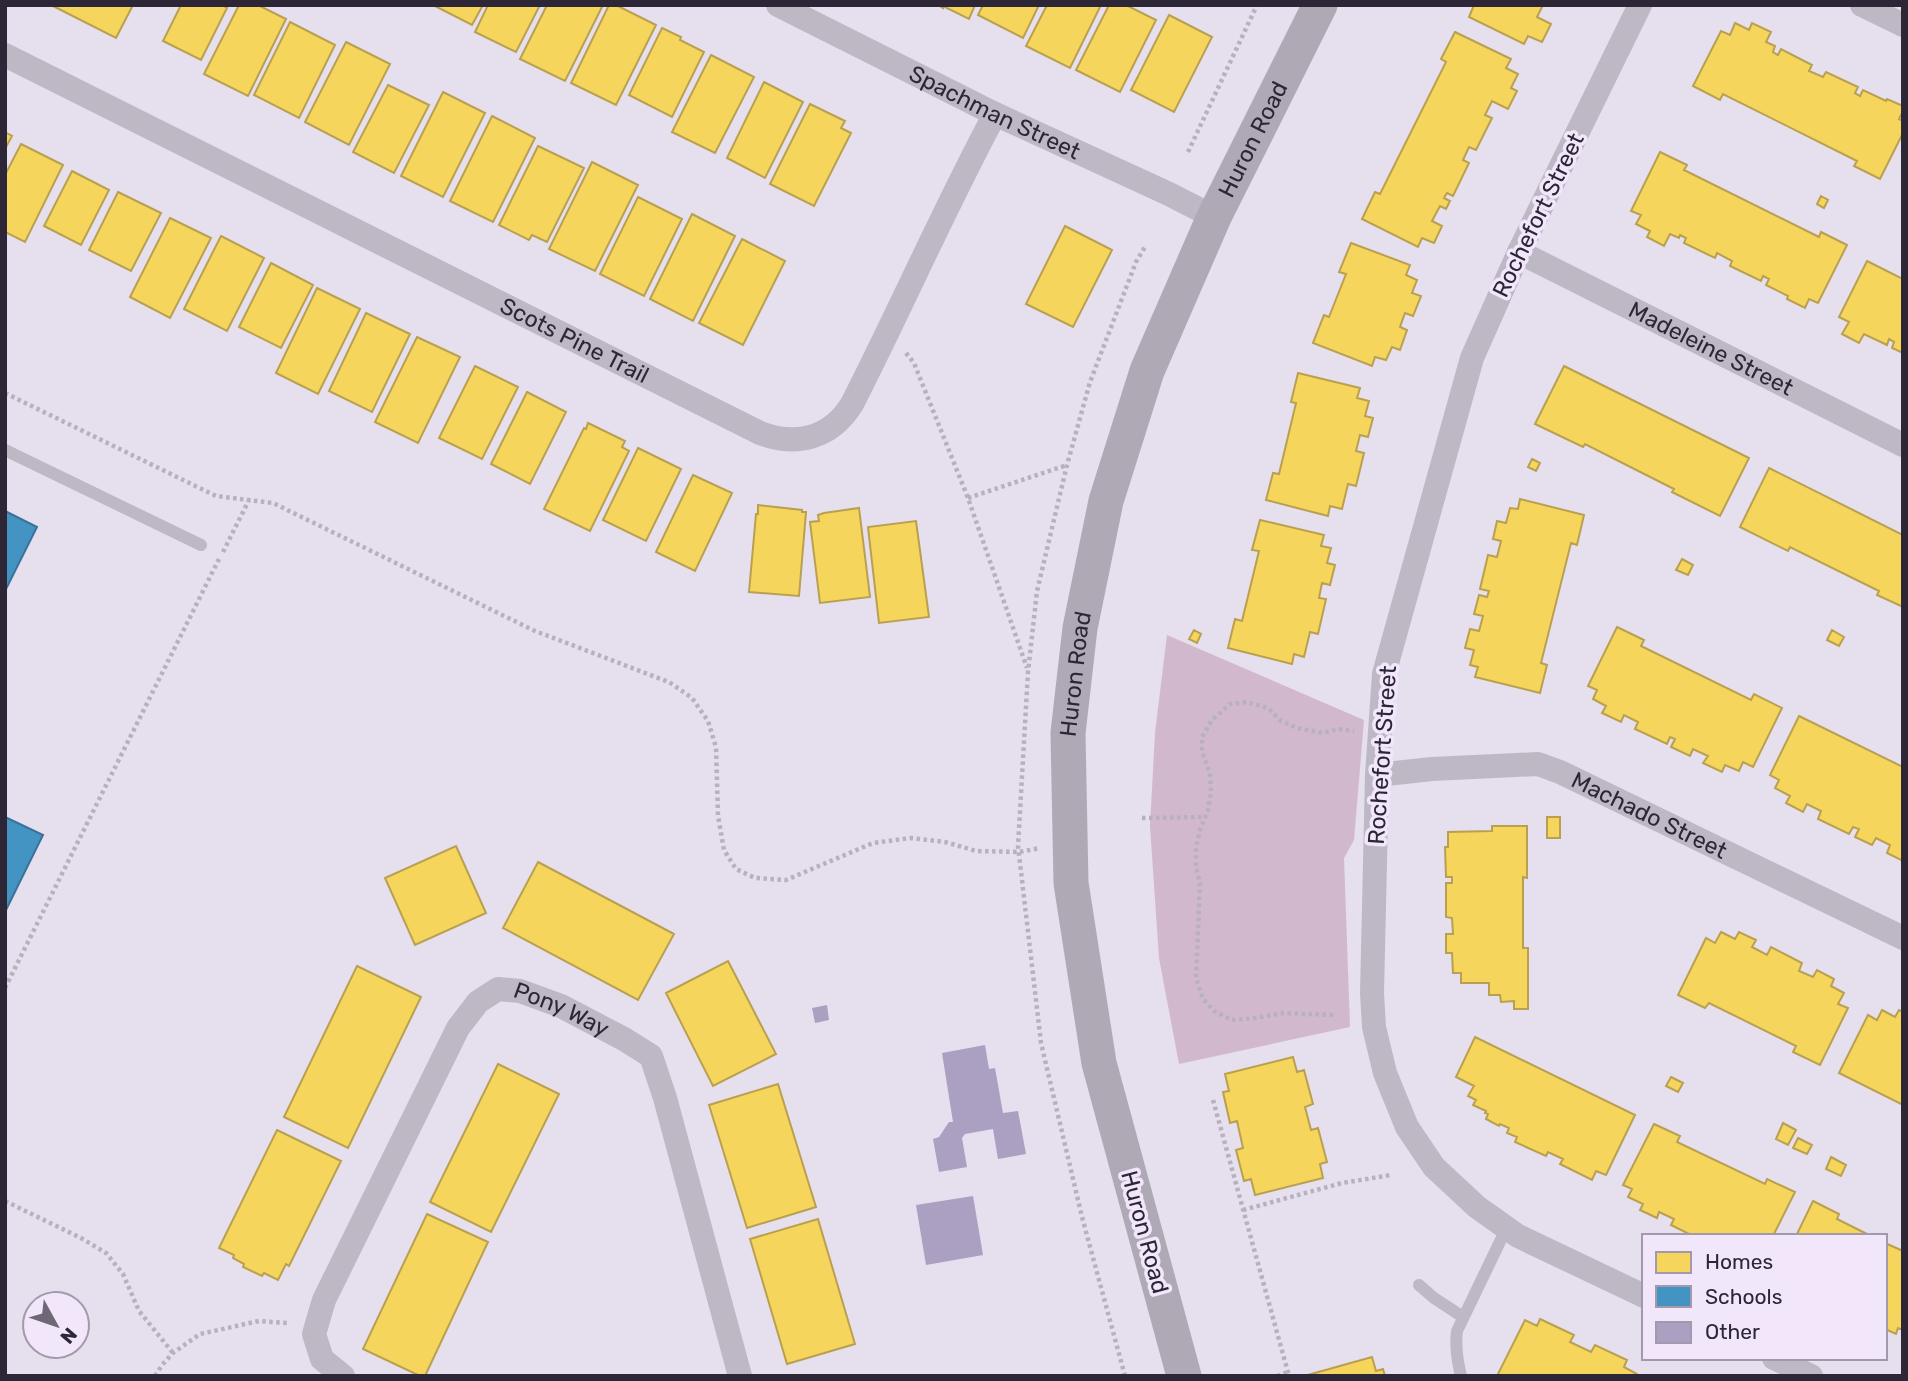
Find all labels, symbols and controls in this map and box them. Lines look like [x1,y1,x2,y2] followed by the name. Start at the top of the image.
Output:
[905,59,1085,165] street label: Spachman Street
[1212,77,1294,202] street label: Huron Road
[1486,128,1590,302] street label: Rochefort Street
[496,291,654,389] street label: Scots Pine Trail
[1624,295,1798,402] street label: Madeleine Street
[1054,609,1097,738] street label: Huron Road
[1362,665,1402,845] street label: Rochefort Street
[1567,766,1732,865] street label: Machado Street
[510,976,614,1043] street label: Pony Way
[1115,1167,1175,1297] street label: Huron Road
[1642,1234,1887,1360] legend
[1705,1249,1773,1274] text: Homes
[1705,1284,1782,1309] text: Schools
[21,1290,91,1360] north arrow
[1705,1319,1760,1344] text: Other
[55,1323,82,1348] text: N

